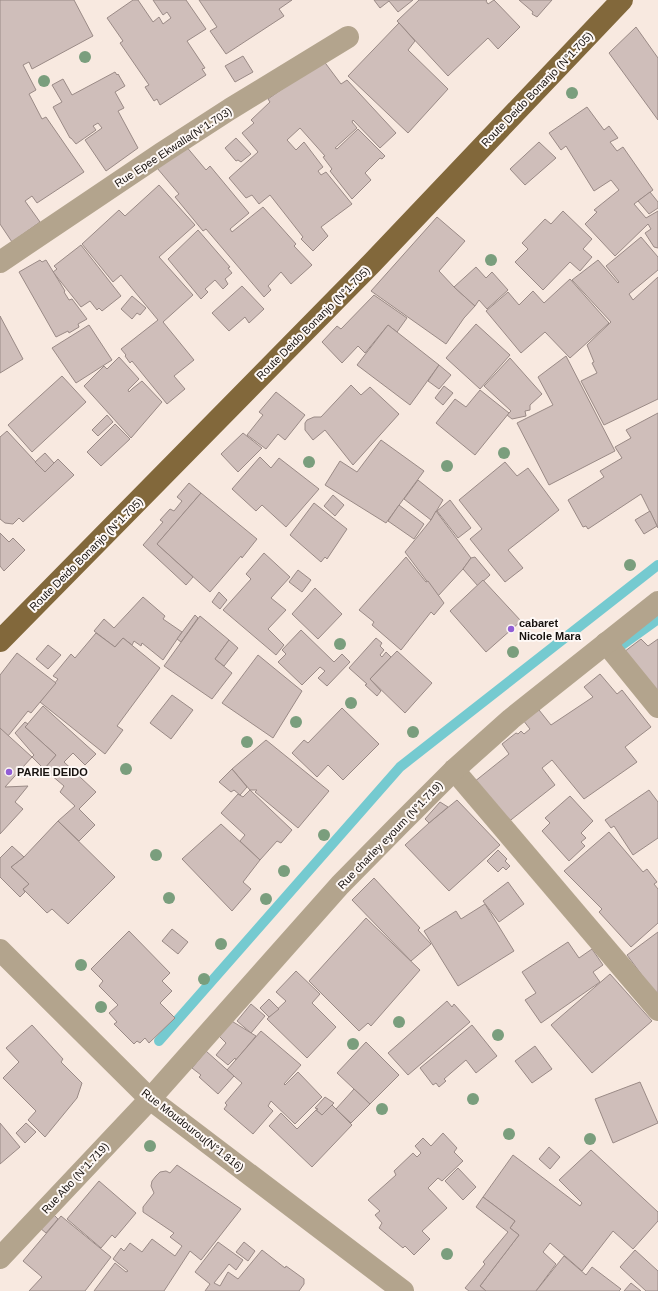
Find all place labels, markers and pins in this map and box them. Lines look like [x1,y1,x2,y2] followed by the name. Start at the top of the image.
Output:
[519,617,582,642] place label: cabaret Nicole Mara
[506,624,516,634] marker: cabaret Nicole Mara
[17,766,88,778] place label: PARIE DEIDO
[4,767,14,777] marker: PARIE DEIDO

